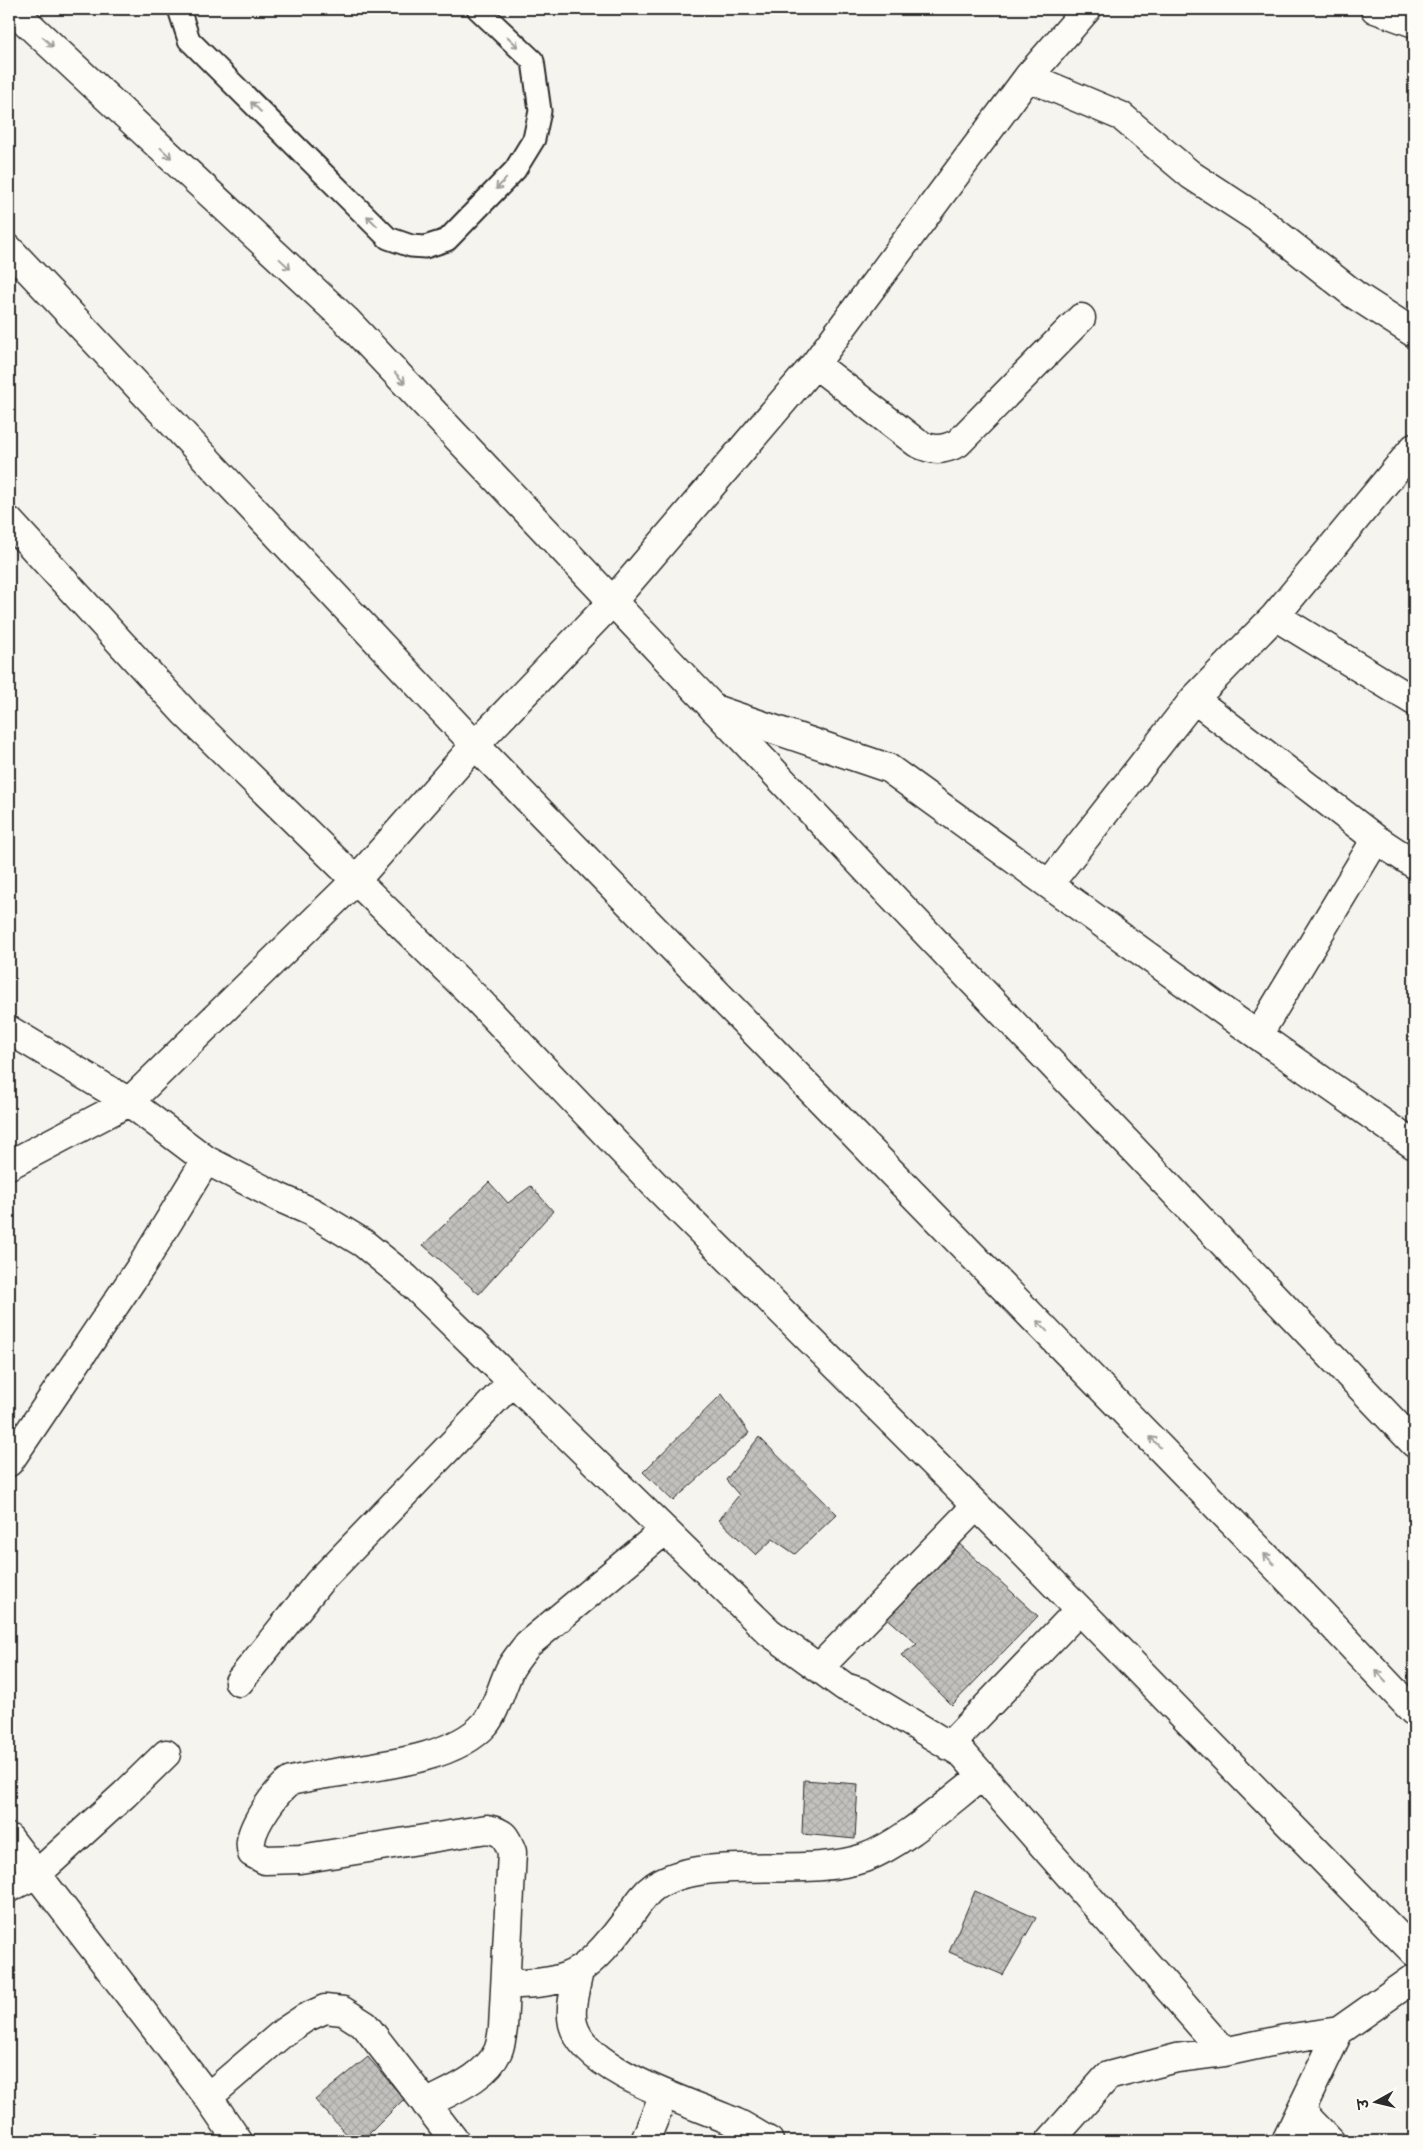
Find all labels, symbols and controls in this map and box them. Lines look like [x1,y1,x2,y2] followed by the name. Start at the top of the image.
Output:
[41,36,54,48] one-way arrow
[507,36,519,49] one-way arrow
[251,101,263,113] one-way arrow
[160,147,173,159] one-way arrow
[495,178,507,191] one-way arrow
[365,215,378,227] one-way arrow
[279,258,292,270] one-way arrow
[394,372,407,384] one-way arrow
[1036,1320,1048,1332] one-way arrow
[1149,1436,1161,1449] one-way arrow
[1262,1553,1275,1565] one-way arrow
[1375,1670,1387,1683] one-way arrow
[1350,2078,1400,2128] north arrow
[1354,2096,1374,2112] text: उ

